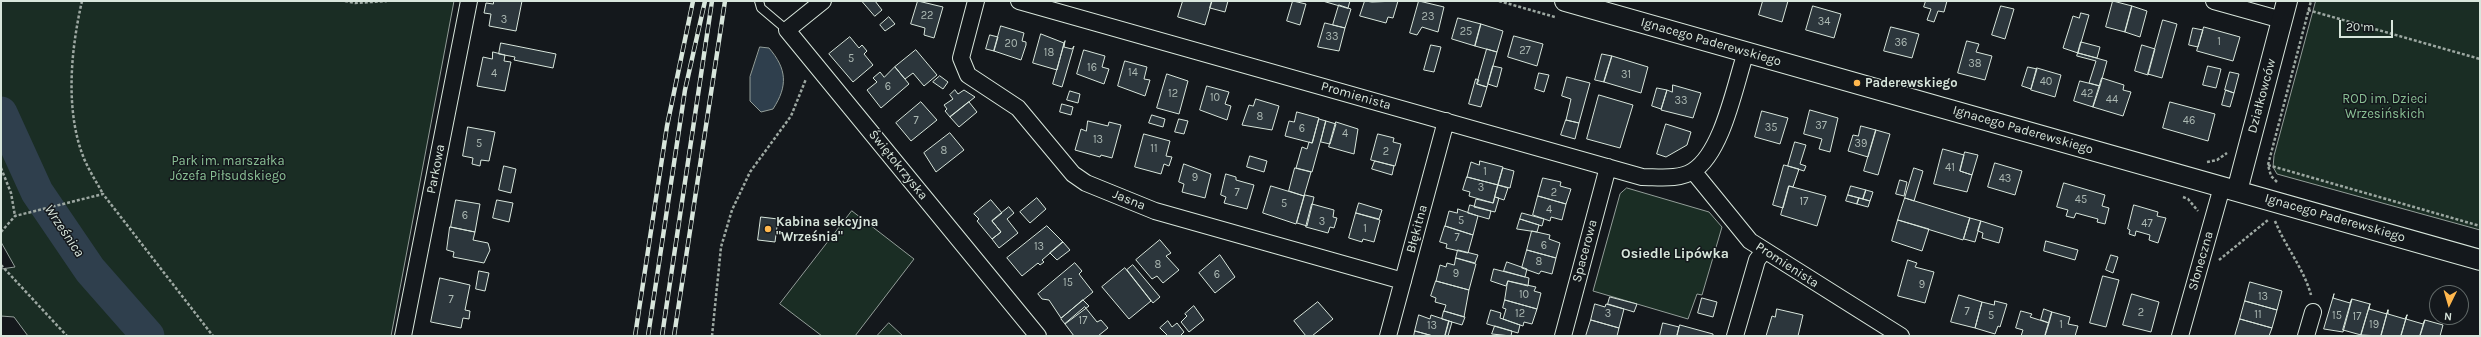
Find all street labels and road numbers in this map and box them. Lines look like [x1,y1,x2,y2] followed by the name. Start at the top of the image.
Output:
[1639,14,1783,70] street label: Ignacego Paderewskiego
[2245,57,2279,135] street label: Działkowców
[1319,79,1393,113] street label: Promienista
[1951,102,2095,158] street label: Ignacego Paderewskiego
[865,127,931,203] street label: Świętokrzyska
[424,143,448,195] street label: Parkowa
[1110,186,1148,214] street label: Jasna
[2263,190,2407,246] street label: Ignacego Paderewskiego
[1403,203,1431,255] street label: Błękitna
[1569,218,1601,284] street label: Spacerowa
[2185,230,2217,292] street label: Słoneczna
[1752,239,1822,291] street label: Promienista

